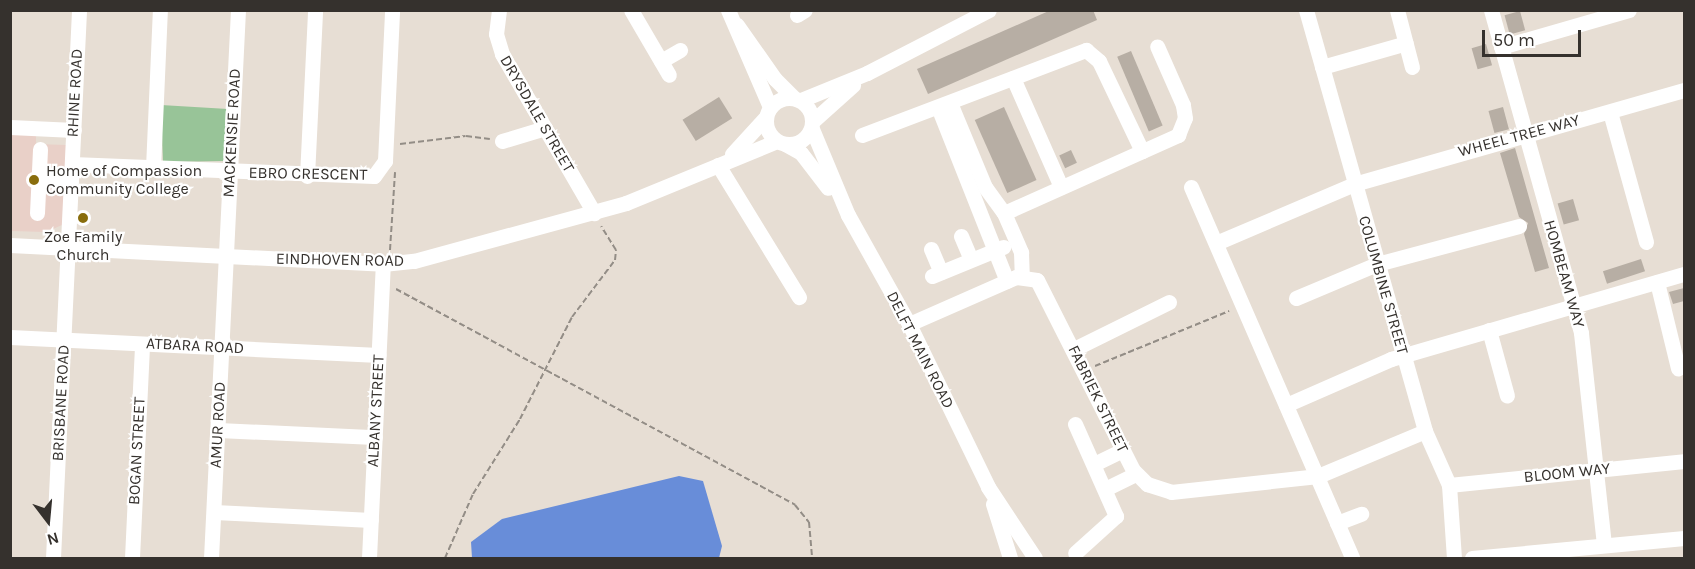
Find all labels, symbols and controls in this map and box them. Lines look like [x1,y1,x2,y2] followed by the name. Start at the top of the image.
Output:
[1485,18,1584,56] scale bar
[1493,29,1535,51] text: 50 m
[63,48,87,138] street label: RHINE ROAD
[496,52,578,176] street label: DRYSDALE STREET
[219,68,245,198] street label: MACKENSIE ROAD
[1456,111,1582,161] street label: WHEEL TREE WAY
[46,161,202,199] place label: Home of Compassion Community College
[248,163,368,185] street label: EBRO CRESCENT
[27,173,41,187] marker: Home of Compassion Community College
[76,211,90,225] marker: Zoe Family Church
[1354,214,1412,356] street label: COLUMBINE STREET
[1539,218,1589,330] street label: HOMBEAM WAY
[44,227,122,265] place label: Zoe Family Church
[276,249,404,271] street label: EINDHOVEN ROAD
[882,288,958,412] street label: DELFT MAIN ROAD
[145,334,245,358] street label: ATBARA ROAD
[1064,342,1132,456] street label: FABRIEK STREET
[48,344,74,462] street label: BRISBANE ROAD
[363,354,389,468] street label: ALBANY STREET
[206,381,230,469] street label: AMUR ROAD
[125,397,149,505] street label: BOGAN STREET
[1523,459,1611,487] street label: BLOOM WAY
[18,491,78,551] north arrow
[45,528,61,549] text: N

